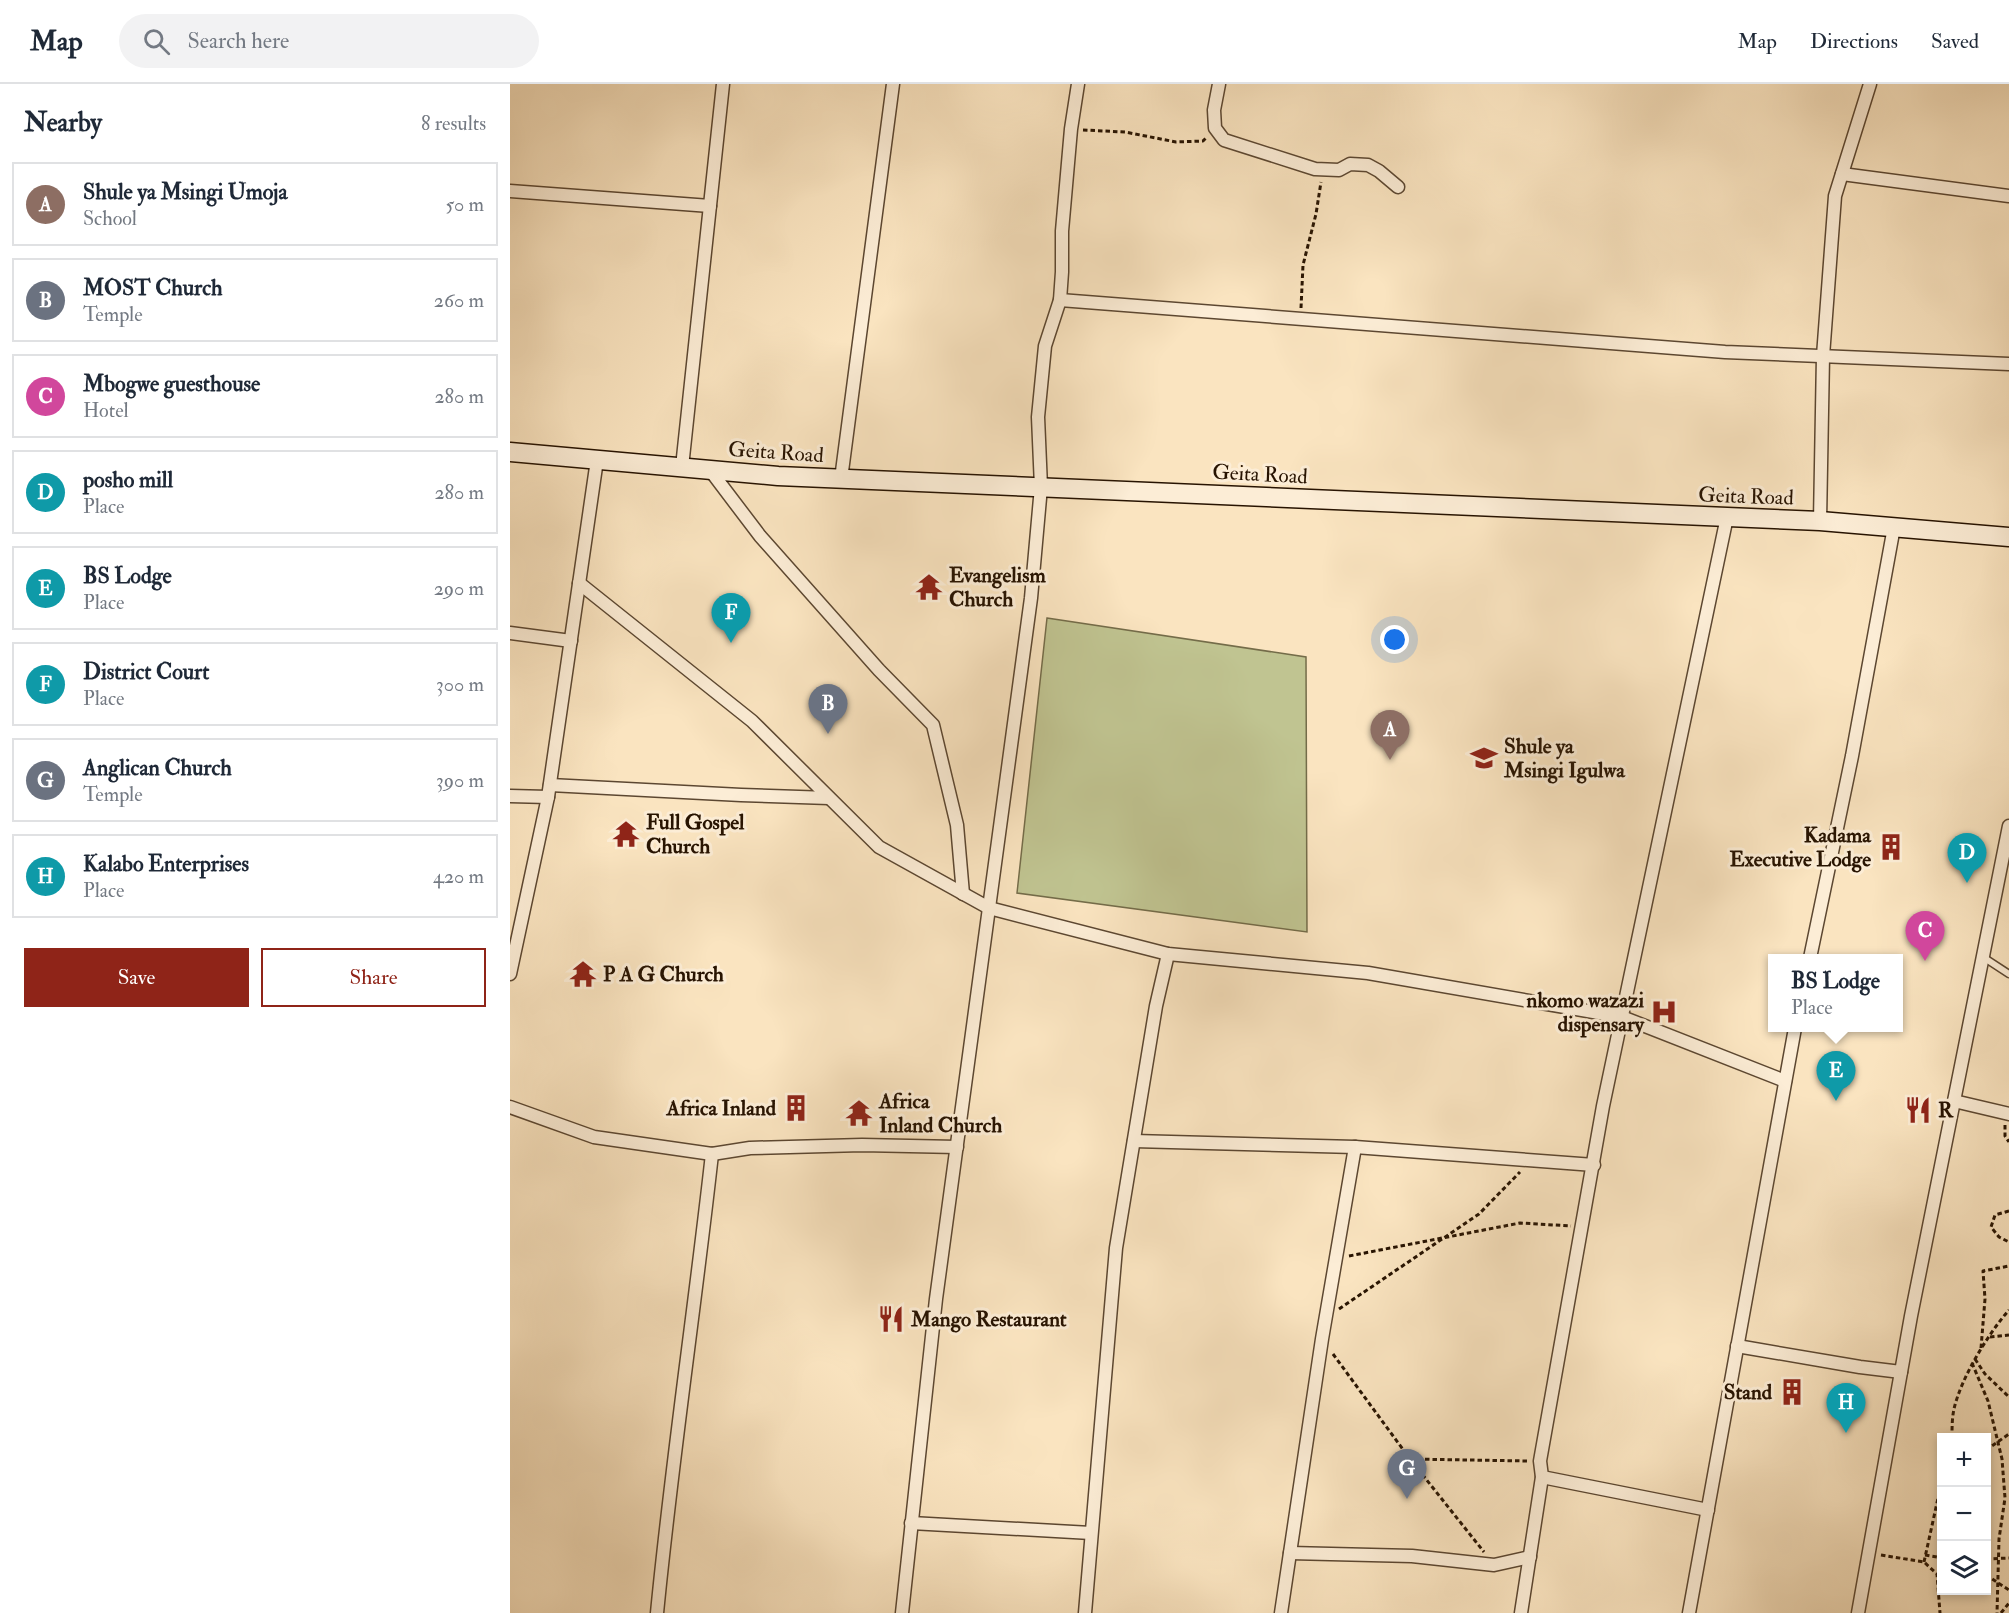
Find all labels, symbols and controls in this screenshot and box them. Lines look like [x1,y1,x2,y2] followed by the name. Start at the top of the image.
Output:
[119,14,539,68] search box
[30,24,83,59] text: Map
[140,25,173,58] icon: search
[188,27,289,55] text: Search here
[1737,28,1777,55] text: Map
[1810,28,1898,55] text: Directions
[1931,28,1979,55] text: Saved
[24,107,102,139] text: Nearby
[421,111,486,136] text: 8 results
[83,178,288,206] text: Shule ya Msingi Umoja
[39,192,52,217] text: A
[445,192,484,217] text: 50 m
[83,206,137,231] text: School
[83,274,223,302] text: MOST Church
[39,288,52,313] text: B
[434,288,484,313] text: 260 m
[83,302,143,327] text: Temple
[83,370,260,398] text: Mbogwe guesthouse
[38,384,53,409] text: C
[434,384,484,409] text: 280 m
[83,398,129,423] text: Hotel
[727,436,825,469] street label: Geita Road
[1212,459,1309,491] street label: Geita Road
[83,466,173,494] text: posho mill
[37,480,54,505] text: D
[434,480,484,505] text: 280 m
[1698,481,1795,512] street label: Geita Road
[83,494,124,519] text: Place
[83,562,172,590] text: BS Lodge
[949,562,1046,613] place label: Evangelism Church
[914,572,944,602] temple icon: Evangelism Church
[38,576,53,601] text: E
[434,576,484,601] text: 290 m
[83,590,124,615] text: Place
[712,594,750,643] pin: F
[1380,625,1409,654] your location
[83,658,209,686] text: District Court
[39,672,52,697] text: F
[436,672,484,697] text: 300 m
[808,684,848,734] pin: B
[83,686,124,711] text: Place
[1370,710,1410,760] pin: A
[1503,733,1626,784] place label: Shule ya Msingi Igulwa
[1469,743,1499,773] school or university icon: Shule ya Msingi Igulwa
[83,754,232,782] text: Anglican Church
[37,768,54,793] text: G
[436,768,484,793] text: 390 m
[83,782,143,807] text: Temple
[646,809,745,860] place label: Full Gospel Church
[611,819,641,849] temple icon: Full Gospel Church
[1729,822,1872,873] place label: Kadama Executive Lodge
[1876,832,1906,862] building icon: Kadama Executive Lodge
[1948,834,1986,883] pin: D
[83,850,249,878] text: Kalabo Enterprises
[37,864,54,889] text: H
[433,864,484,889] text: 420 m
[83,878,124,903] text: Place
[1906,912,1944,961] pin: C
[24,948,249,1007] button: Save
[261,948,486,1007] button: Share
[1768,954,1903,1032] popup
[568,959,598,989] temple icon: P A G Church
[603,961,724,988] place label: P A G Church
[1791,967,1880,995] text: BS Lodge
[1526,987,1645,1038] place label: nkomo wazazi dispensary
[1791,995,1833,1020] text: Place
[1649,997,1679,1027] hospital icon: nkomo wazazi dispensary
[1816,1052,1856,1101] pin: E
[878,1088,1002,1139] place label: Africa Inland Church
[781,1093,811,1123] building icon: Africa Inland
[666,1095,777,1122] place label: Africa Inland
[1903,1095,1933,1125] restaurant icon: R
[1938,1097,1954,1124] place label: R
[844,1098,874,1128] temple icon: Africa Inland Church
[876,1304,906,1334] restaurant icon: Mango Restaurant
[910,1306,1067,1333] place label: Mango Restaurant
[1777,1377,1807,1407] building icon: Stand
[1724,1379,1773,1406] place label: Stand
[1826,1384,1866,1433] pin: H
[1937,1433,1991,1595] map controls
[1937,1433,1991,1487] button: +
[1388,1450,1426,1499] pin: G
[1937,1487,1991,1541] button: −
[1937,1541,1991,1595] button: layers

